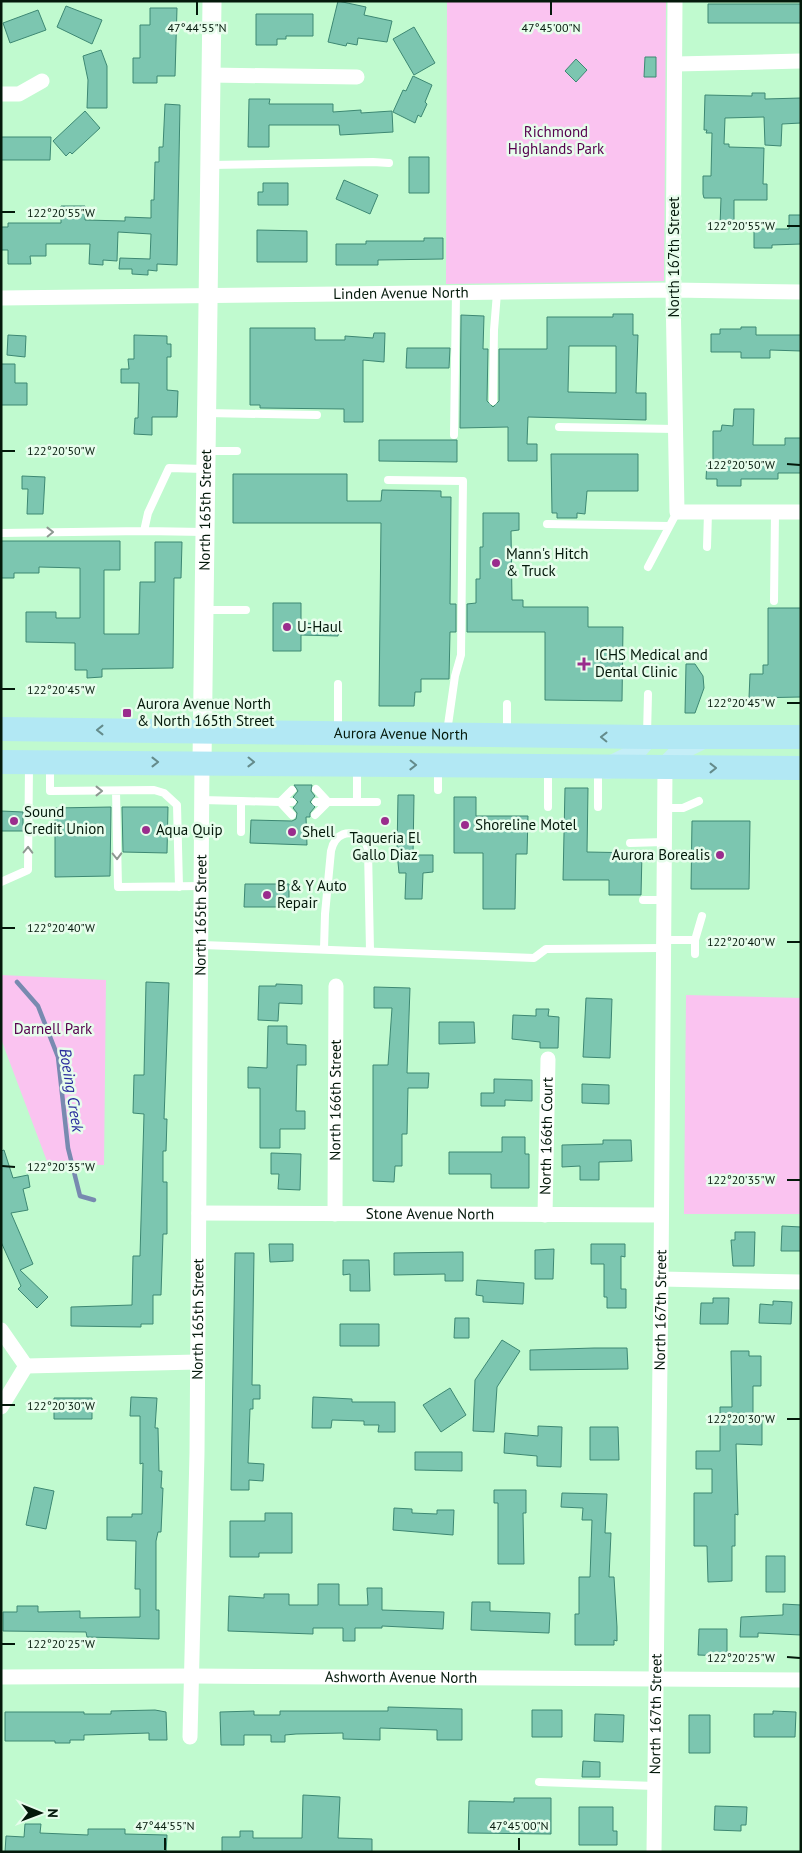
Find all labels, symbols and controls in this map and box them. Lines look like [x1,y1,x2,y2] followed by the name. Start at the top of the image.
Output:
[167,20,227,35] text: 47°44'55"N
[521,20,581,35] text: 47°45'00"N
[508,122,605,158] park label: Richmond Highlands Park
[664,197,683,317] street label: North 167th Street
[27,205,95,220] text: 122°20'55"W
[707,218,775,233] text: 122°20'55"W
[333,282,469,303] street label: Linden Avenue North
[27,443,95,458] text: 122°20'50"W
[195,449,215,571] street label: North 165th Street
[707,457,775,472] text: 122°20'50"W
[46,527,54,537] one-way arrow
[506,544,588,580] place label: Mann's Hitch & Truck
[490,557,502,569] marker: Mann's Hitch & Truck
[297,617,343,636] place label: U-Haul
[281,621,293,633] marker: U-Haul
[595,645,708,681] place label: ICHS Medical and Dental Clinic
[577,657,591,671] marker: ICHS Medical and Dental Clinic
[27,682,95,697] text: 122°20'45"W
[137,694,274,730] place label: Aurora Avenue North & North 165th Street
[707,695,775,710] text: 122°20'45"W
[121,707,133,719] marker: Aurora Avenue North & North 165th Street
[334,723,468,744] street label: Aurora Avenue North
[96,725,104,735] one-way arrow
[599,732,607,742] one-way arrow
[152,757,159,767] one-way arrow
[247,757,255,768] one-way arrow
[410,760,417,770] one-way arrow
[710,763,718,773] one-way arrow
[95,786,103,796] one-way arrow
[24,802,104,838] place label: Sound Credit Union
[8,815,20,827] marker: Sound Credit Union
[379,815,391,827] marker: Taqueria El Gallo Diaz
[475,815,578,834] place label: Shoreline Motel
[459,819,471,831] marker: Shoreline Motel
[156,820,223,839] place label: Aqua Quip
[302,822,335,841] place label: Shell
[140,824,152,836] marker: Aqua Quip
[286,826,298,838] marker: Shell
[350,828,421,864] place label: Taqueria El Gallo Diaz
[612,845,710,864] place label: Aurora Borealis
[23,846,33,854] one-way arrow
[714,849,726,861] marker: Aurora Borealis
[112,853,122,861] one-way arrow
[190,854,210,976] street label: North 165th Street
[277,876,347,912] place label: B & Y Auto Repair
[261,889,273,901] marker: B & Y Auto Repair
[27,920,95,935] text: 122°20'40"W
[707,934,775,949] text: 122°20'40"W
[14,1019,93,1038] park label: Darnell Park
[325,1039,345,1161] street label: North 166th Street
[56,1047,89,1134] water label: Boeing Creek
[535,1077,557,1195] street label: North 166th Court
[27,1159,95,1174] text: 122°20'35"W
[707,1172,775,1187] text: 122°20'35"W
[366,1204,494,1223] street label: Stone Avenue North
[650,1249,670,1371] street label: North 167th Street
[188,1258,207,1380] street label: North 165th Street
[27,1398,95,1413] text: 122°20'30"W
[707,1411,775,1426] text: 122°20'30"W
[27,1636,95,1651] text: 122°20'25"W
[707,1650,775,1665] text: 122°20'25"W
[645,1653,665,1775] street label: North 167th Street
[325,1667,477,1687] street label: Ashworth Avenue North
[15,1788,65,1838] north arrow
[44,1808,62,1818] text: N
[135,1818,195,1833] text: 47°44'55"N
[489,1818,549,1833] text: 47°45'00"N

